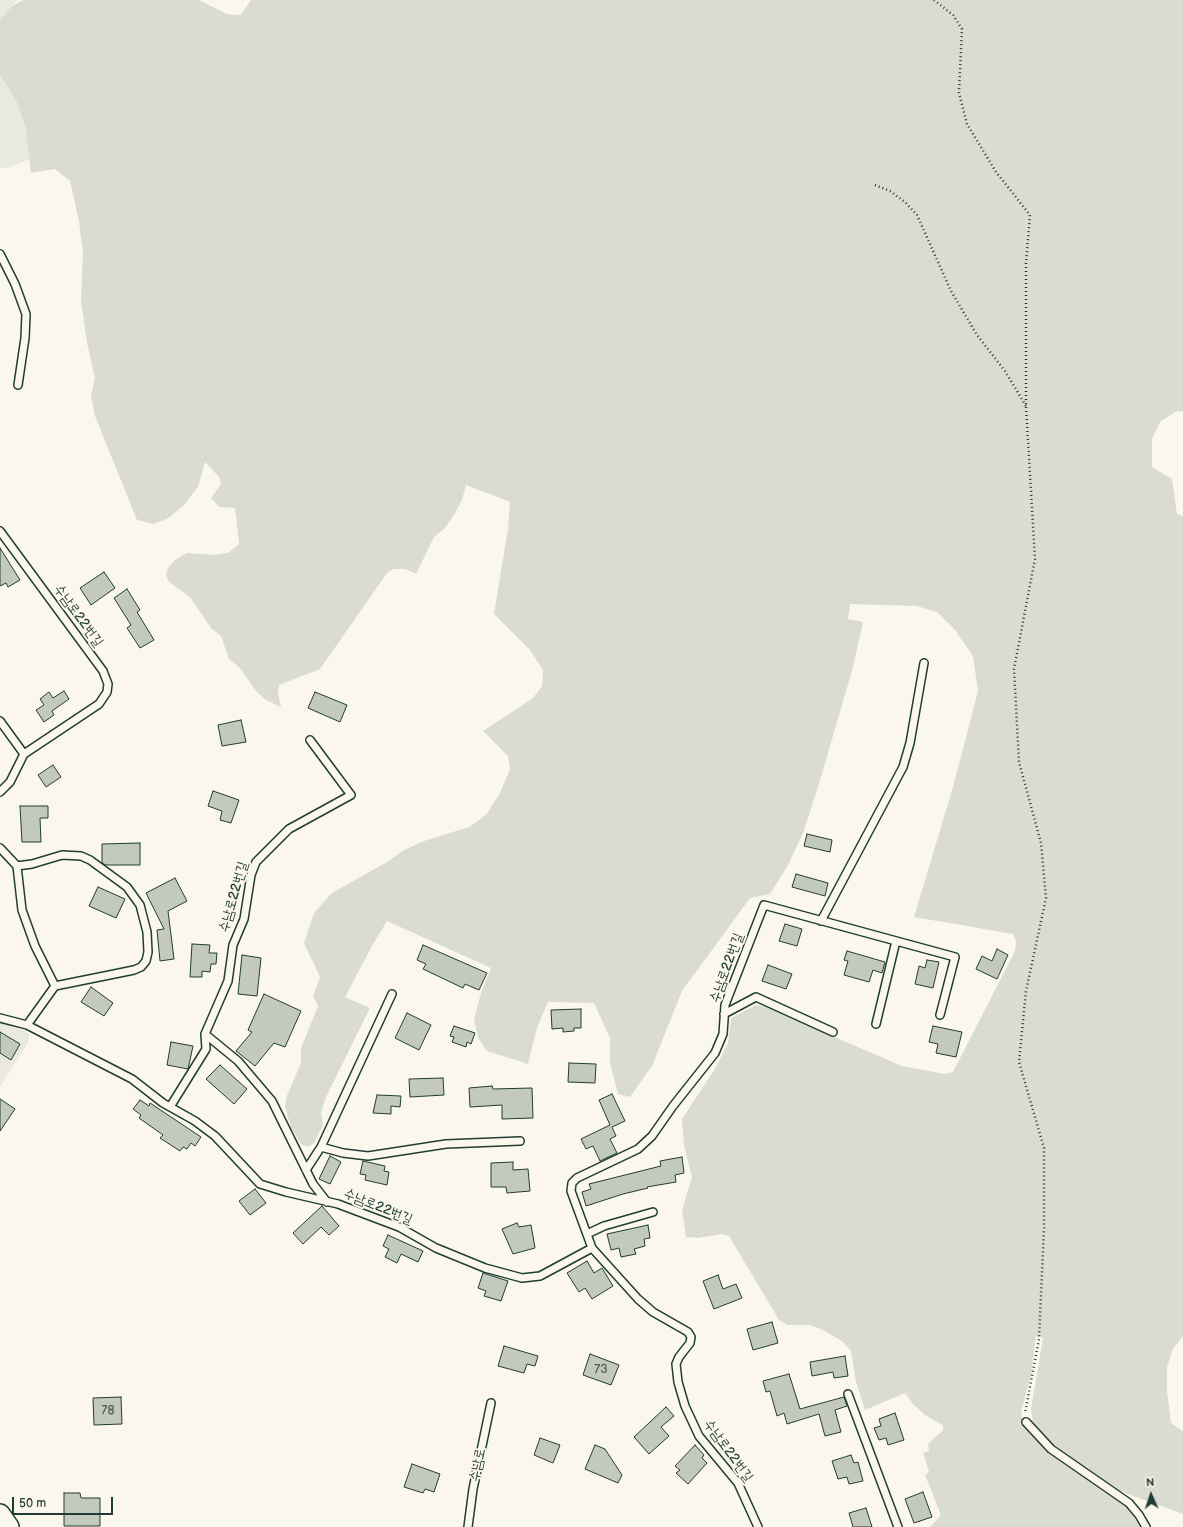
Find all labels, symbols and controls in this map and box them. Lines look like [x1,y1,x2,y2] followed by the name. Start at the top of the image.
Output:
[50,582,106,650] street label: 수남로22번길
[216,860,252,934] street label: 수남로22번길
[707,931,747,1005] street label: 수남로22번길
[341,1186,415,1228] street label: 수남로22번길
[594,1363,608,1377] house number: 73
[102,1404,114,1418] house number: 78
[700,1417,756,1485] street label: 수남로22번길
[466,1447,490,1483] street label: 수남로
[1131,1475,1171,1515] north arrow
[1146,1476,1155,1489] text: N
[14,1489,115,1515] scale bar
[19,1496,46,1511] text: 50 m

